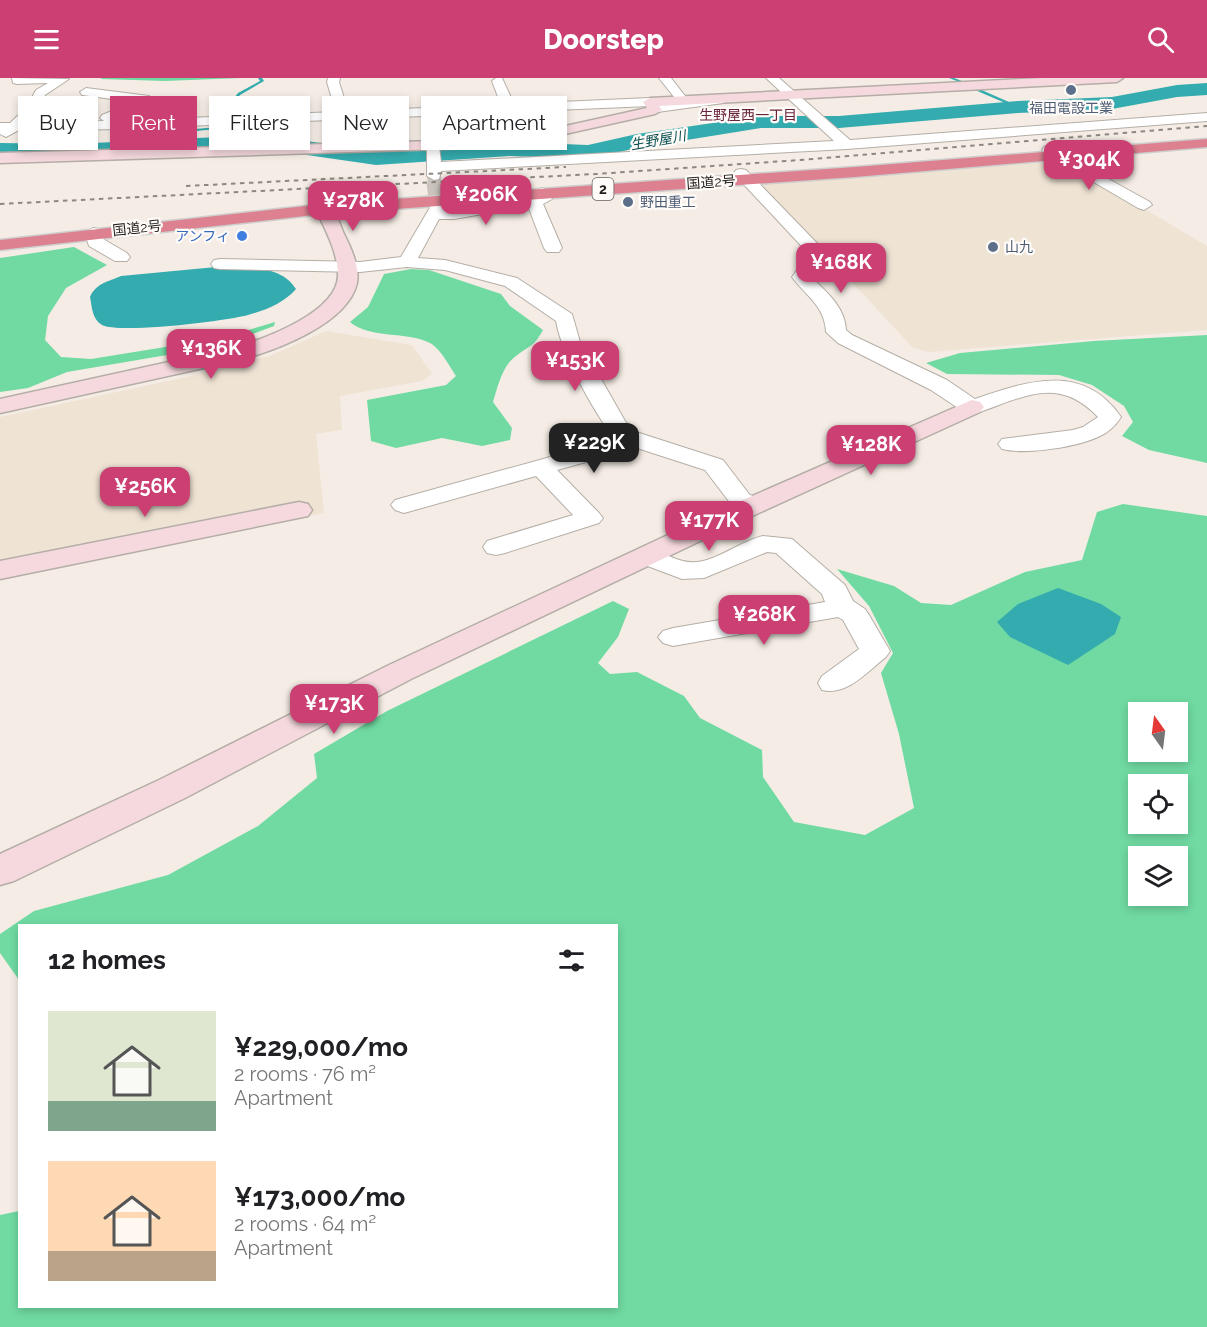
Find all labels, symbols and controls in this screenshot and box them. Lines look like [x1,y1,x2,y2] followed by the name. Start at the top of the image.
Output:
[30,23,63,56] icon: menu
[1144,23,1177,56] icon: search
[543,24,664,55] text: Doorstep
[1064,83,1078,97] marker: 福田電設工業
[18,96,98,150] chip: Buy
[110,96,197,150] chip: Rent
[209,96,310,150] chip: Filters
[322,96,409,150] chip: New
[421,96,567,150] chip: Apartment
[1029,100,1113,116] place label: 福田電設工業
[699,107,797,123] district label: 生野屋西一丁目
[629,127,689,153] water label: 生野屋川
[1047,140,1131,191] pin: ¥304K
[1058,147,1120,171] text: ¥304K
[686,172,736,192] street label: 国道2号
[444,175,528,226] pin: ¥206K
[592,178,614,200] road number: 2
[311,181,395,232] pin: ¥278K
[454,182,518,206] text: ¥206K
[322,188,384,212] text: ¥278K
[640,194,696,210] place label: 野田重工
[621,195,635,209] marker: 野田重工
[112,217,162,239] street label: 国道2号
[175,228,230,244] place label: アンフィ
[235,229,249,243] marker: アンフィ
[1005,239,1033,255] place label: 山九
[986,240,1000,254] marker: 山九
[799,243,883,294] pin: ¥168K
[810,250,872,274] text: ¥168K
[169,329,253,380] pin: ¥136K
[181,336,241,360] text: ¥136K
[533,341,617,392] pin: ¥153K
[545,348,605,372] text: ¥153K
[552,423,636,474] pin: ¥229K
[829,425,913,476] pin: ¥128K
[563,430,625,454] text: ¥229K
[841,432,901,456] text: ¥128K
[103,467,187,518] pin: ¥256K
[114,474,176,498] text: ¥256K
[667,501,751,552] pin: ¥177K
[679,508,739,532] text: ¥177K
[722,595,806,646] pin: ¥268K
[732,602,796,626] text: ¥268K
[292,684,376,735] pin: ¥173K
[304,691,364,715] text: ¥173K
[1128,702,1188,762] north arrow
[1128,702,1188,906] map controls
[1128,774,1188,834] button: locate
[1128,846,1188,906] button: layers
[555,944,588,977] icon: filters
[48,945,166,975] text: 12 homes
[234,1032,408,1062] text: ¥229,000/mo
[96,1035,168,1107] icon: home
[234,1062,376,1086] text: 2 rooms · 76 m²
[234,1086,333,1110] text: Apartment
[234,1182,405,1212] text: ¥173,000/mo
[96,1185,168,1257] icon: home
[234,1212,376,1236] text: 2 rooms · 64 m²
[234,1236,333,1260] text: Apartment

